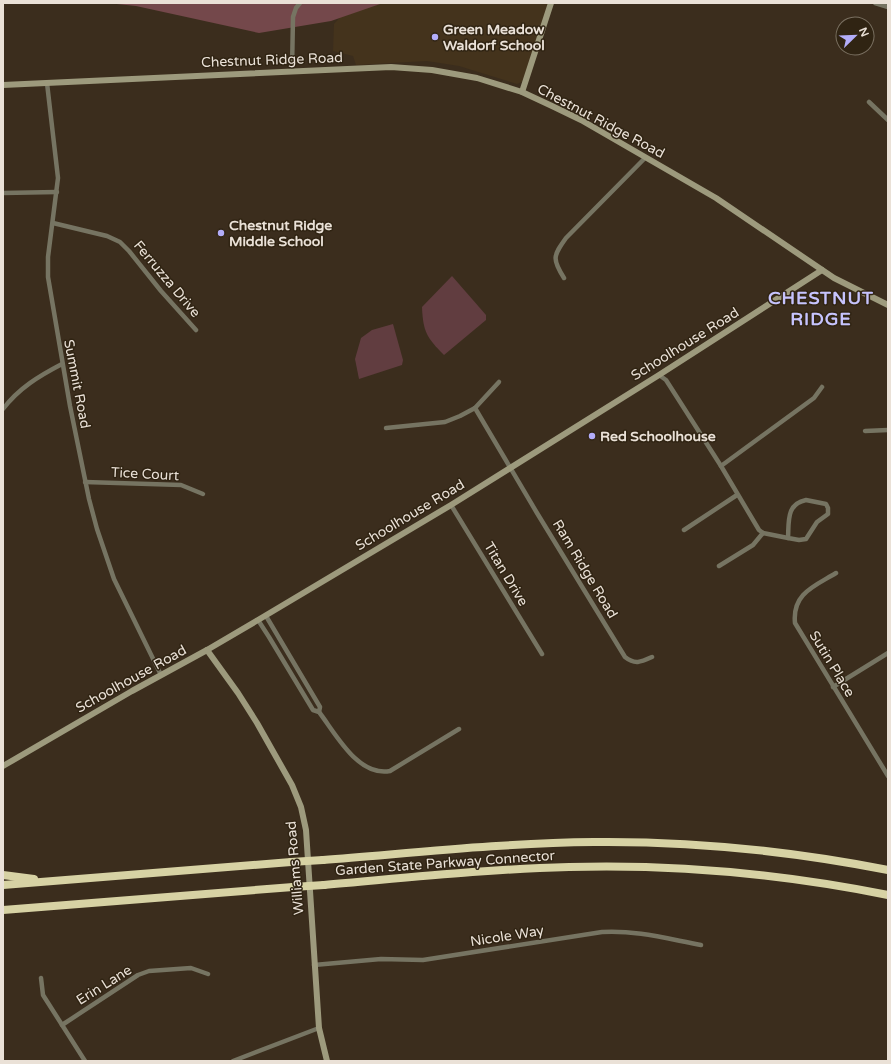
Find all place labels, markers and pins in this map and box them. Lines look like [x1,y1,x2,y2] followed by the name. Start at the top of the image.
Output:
[443,21,545,54] place label: Green Meadow Waldorf School
[430,32,440,42] marker: Green Meadow Waldorf School
[229,217,332,250] place label: Chestnut Ridge Middle School
[216,228,226,238] marker: Chestnut Ridge Middle School
[600,428,716,445] place label: Red Schoolhouse
[587,431,597,441] marker: Red Schoolhouse

